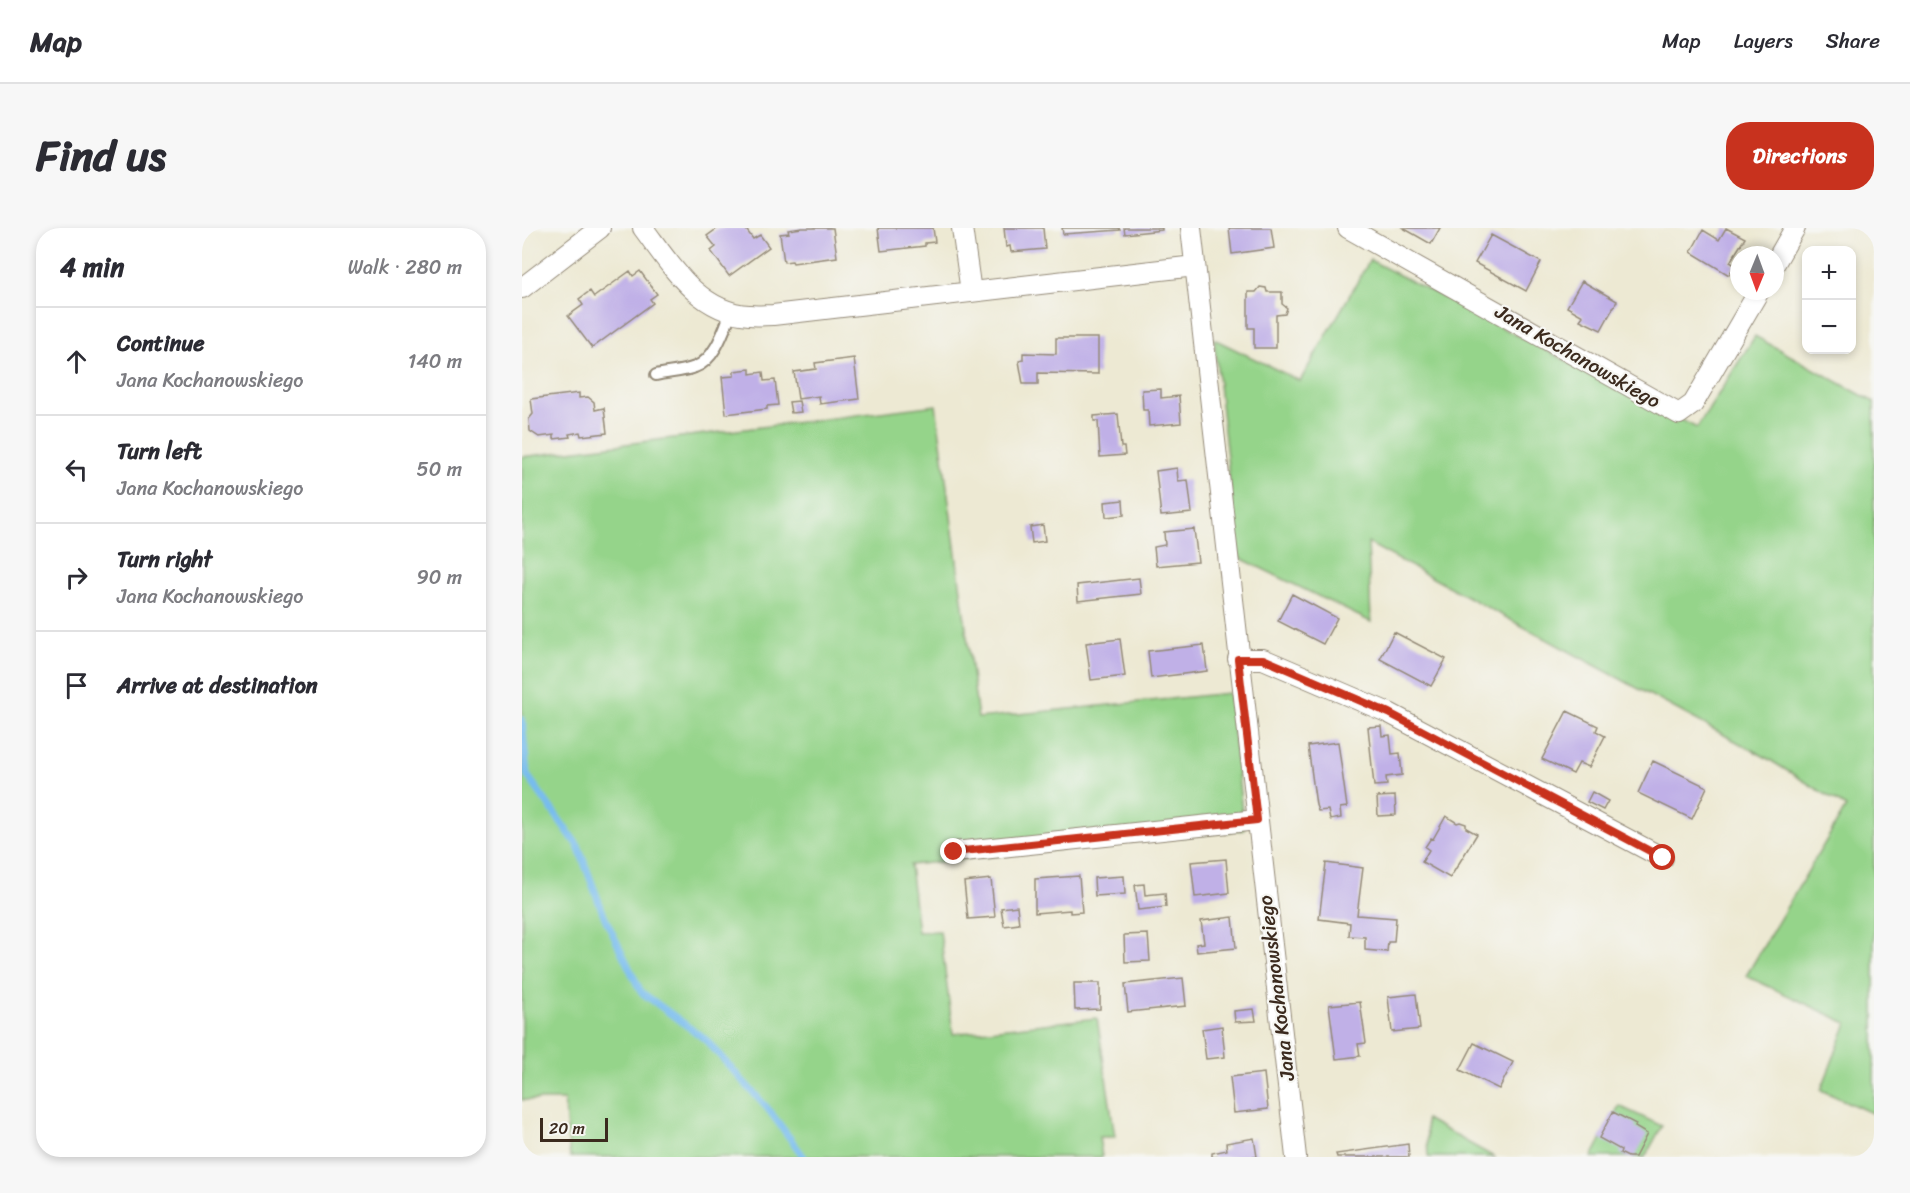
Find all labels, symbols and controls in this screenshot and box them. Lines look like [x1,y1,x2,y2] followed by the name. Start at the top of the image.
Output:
[30,17,82,66] text: Map
[1662,22,1701,60] text: Map
[1734,22,1793,60] text: Layers
[1826,22,1880,60] text: Share
[36,119,166,193] text: Find us
[1726,122,1874,190] button: Directions
[60,244,124,290] text: 4 min
[1730,246,1784,300] north arrow
[1802,246,1856,354] map controls
[1802,246,1856,300] button: +
[348,250,462,285] text: Walk · 280 m
[1487,294,1667,418] street label: Jana Kochanowskiego
[1802,300,1856,354] button: −
[117,324,205,363] text: Continue
[408,344,462,379] text: 140 m
[60,345,93,378] icon: ahead
[117,363,303,398] text: Jana Kochanowskiego
[117,432,202,471] text: Turn left
[417,452,462,487] text: 50 m
[60,453,93,486] icon: left
[117,471,303,506] text: Jana Kochanowskiego
[117,540,212,579] text: Turn right
[417,560,462,595] text: 90 m
[60,561,93,594] icon: right
[117,579,303,614] text: Jana Kochanowskiego
[117,666,318,705] text: Arrive at destination
[60,669,93,702] icon: arrive
[940,838,966,864] route end
[1649,844,1675,870] route start
[1248,893,1305,1084] street label: Jana Kochanowskiego
[549,1114,585,1143] text: 20 m
[540,1115,608,1142] scale bar

